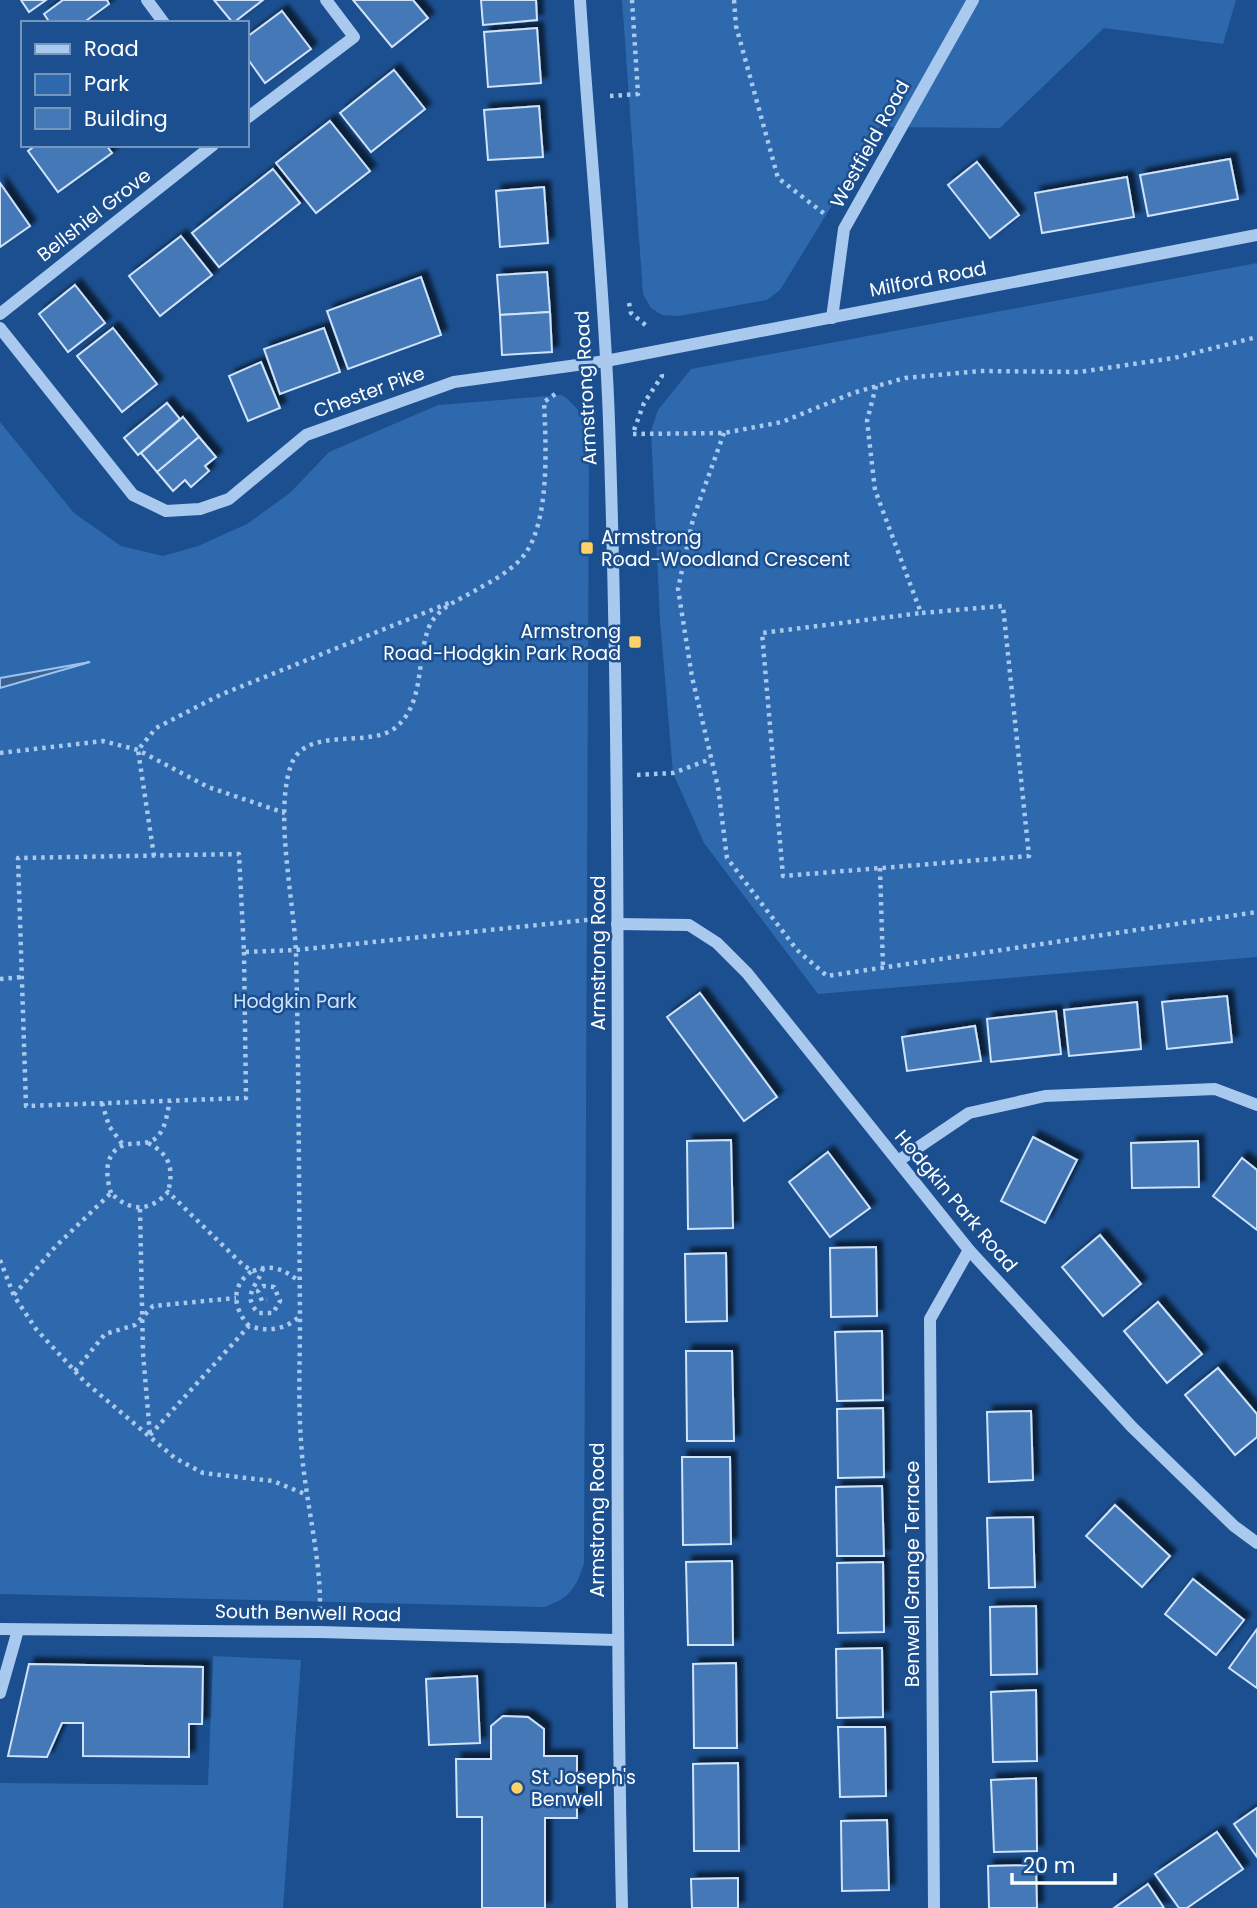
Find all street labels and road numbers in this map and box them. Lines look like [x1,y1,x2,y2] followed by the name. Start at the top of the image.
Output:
[824,75,916,213] street label: Westfield Road
[32,162,156,268] street label: Bellshiel Grove
[867,254,989,304] street label: Milford Road
[568,310,604,466] street label: Armstrong Road
[310,359,428,425] street label: Chester Pike
[585,875,612,1031] street label: Armstrong Road
[888,1124,1024,1278] street label: Hodgkin Park Road
[584,1442,611,1598] street label: Armstrong Road
[899,1461,926,1687] street label: Benwell Grange Terrace
[215,1598,401,1628] street label: South Benwell Road

